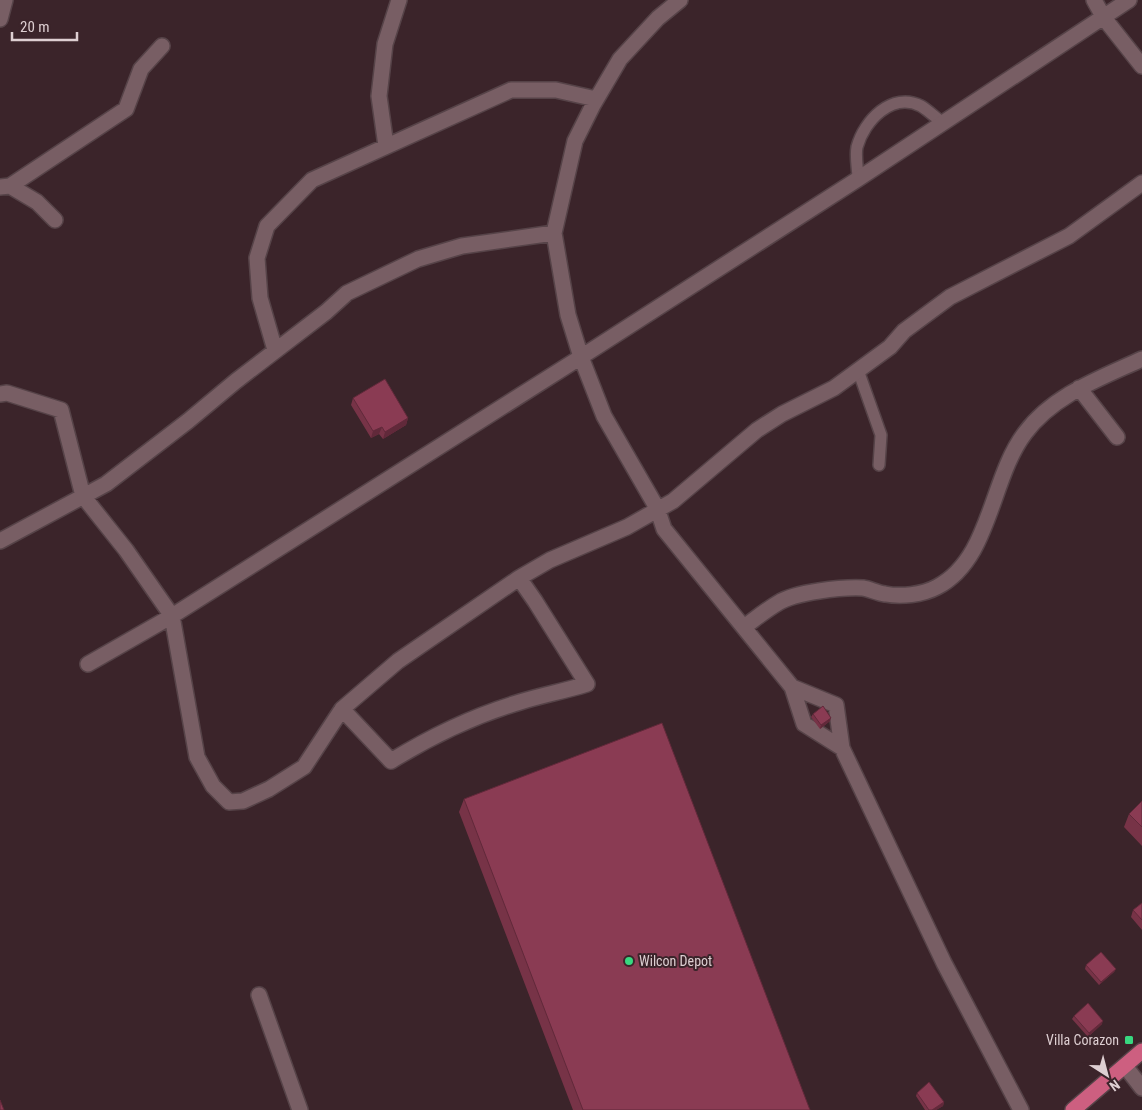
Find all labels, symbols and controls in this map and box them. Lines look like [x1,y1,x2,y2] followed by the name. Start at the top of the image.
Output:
[12,10,78,42] scale bar
[20,18,50,36] text: 20 m
[639,953,712,969] place label: Wilcon Depot
[623,955,635,967] marker: Wilcon Depot
[1046,1032,1119,1048] place label: Villa Corazon
[1123,1034,1135,1046] marker: Villa Corazon
[1082,1050,1132,1100] north arrow
[1106,1077,1123,1095] text: N

